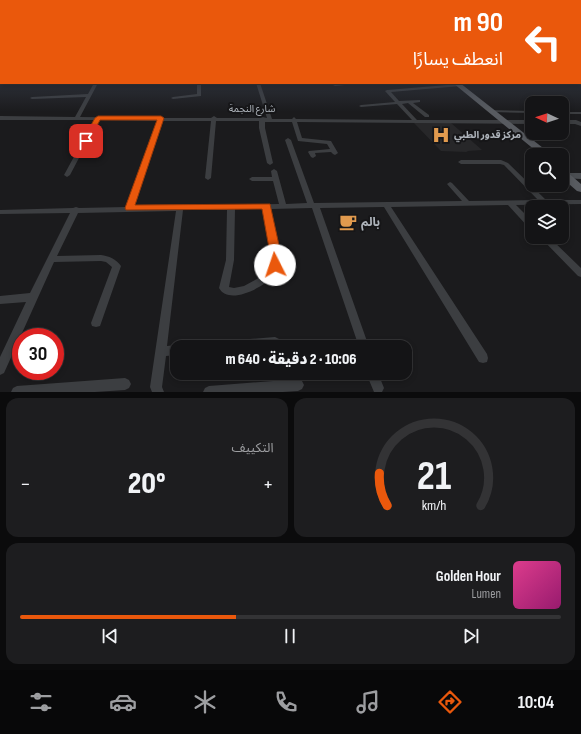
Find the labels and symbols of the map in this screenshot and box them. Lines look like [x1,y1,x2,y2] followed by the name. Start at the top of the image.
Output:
[525,96,569,140] north arrow
[229,103,275,116] street label: شارع النجمة
[69,124,103,158] pin
[431,125,451,145] hospital icon: مركز قدور الطبي
[454,129,521,143] place label: مركز قدور الطبي
[338,212,358,232] cafe icon: بالم
[361,215,380,231] place label: بالم
[254,244,296,286] position arrow
[12,328,64,380] speed limit sign: 30

